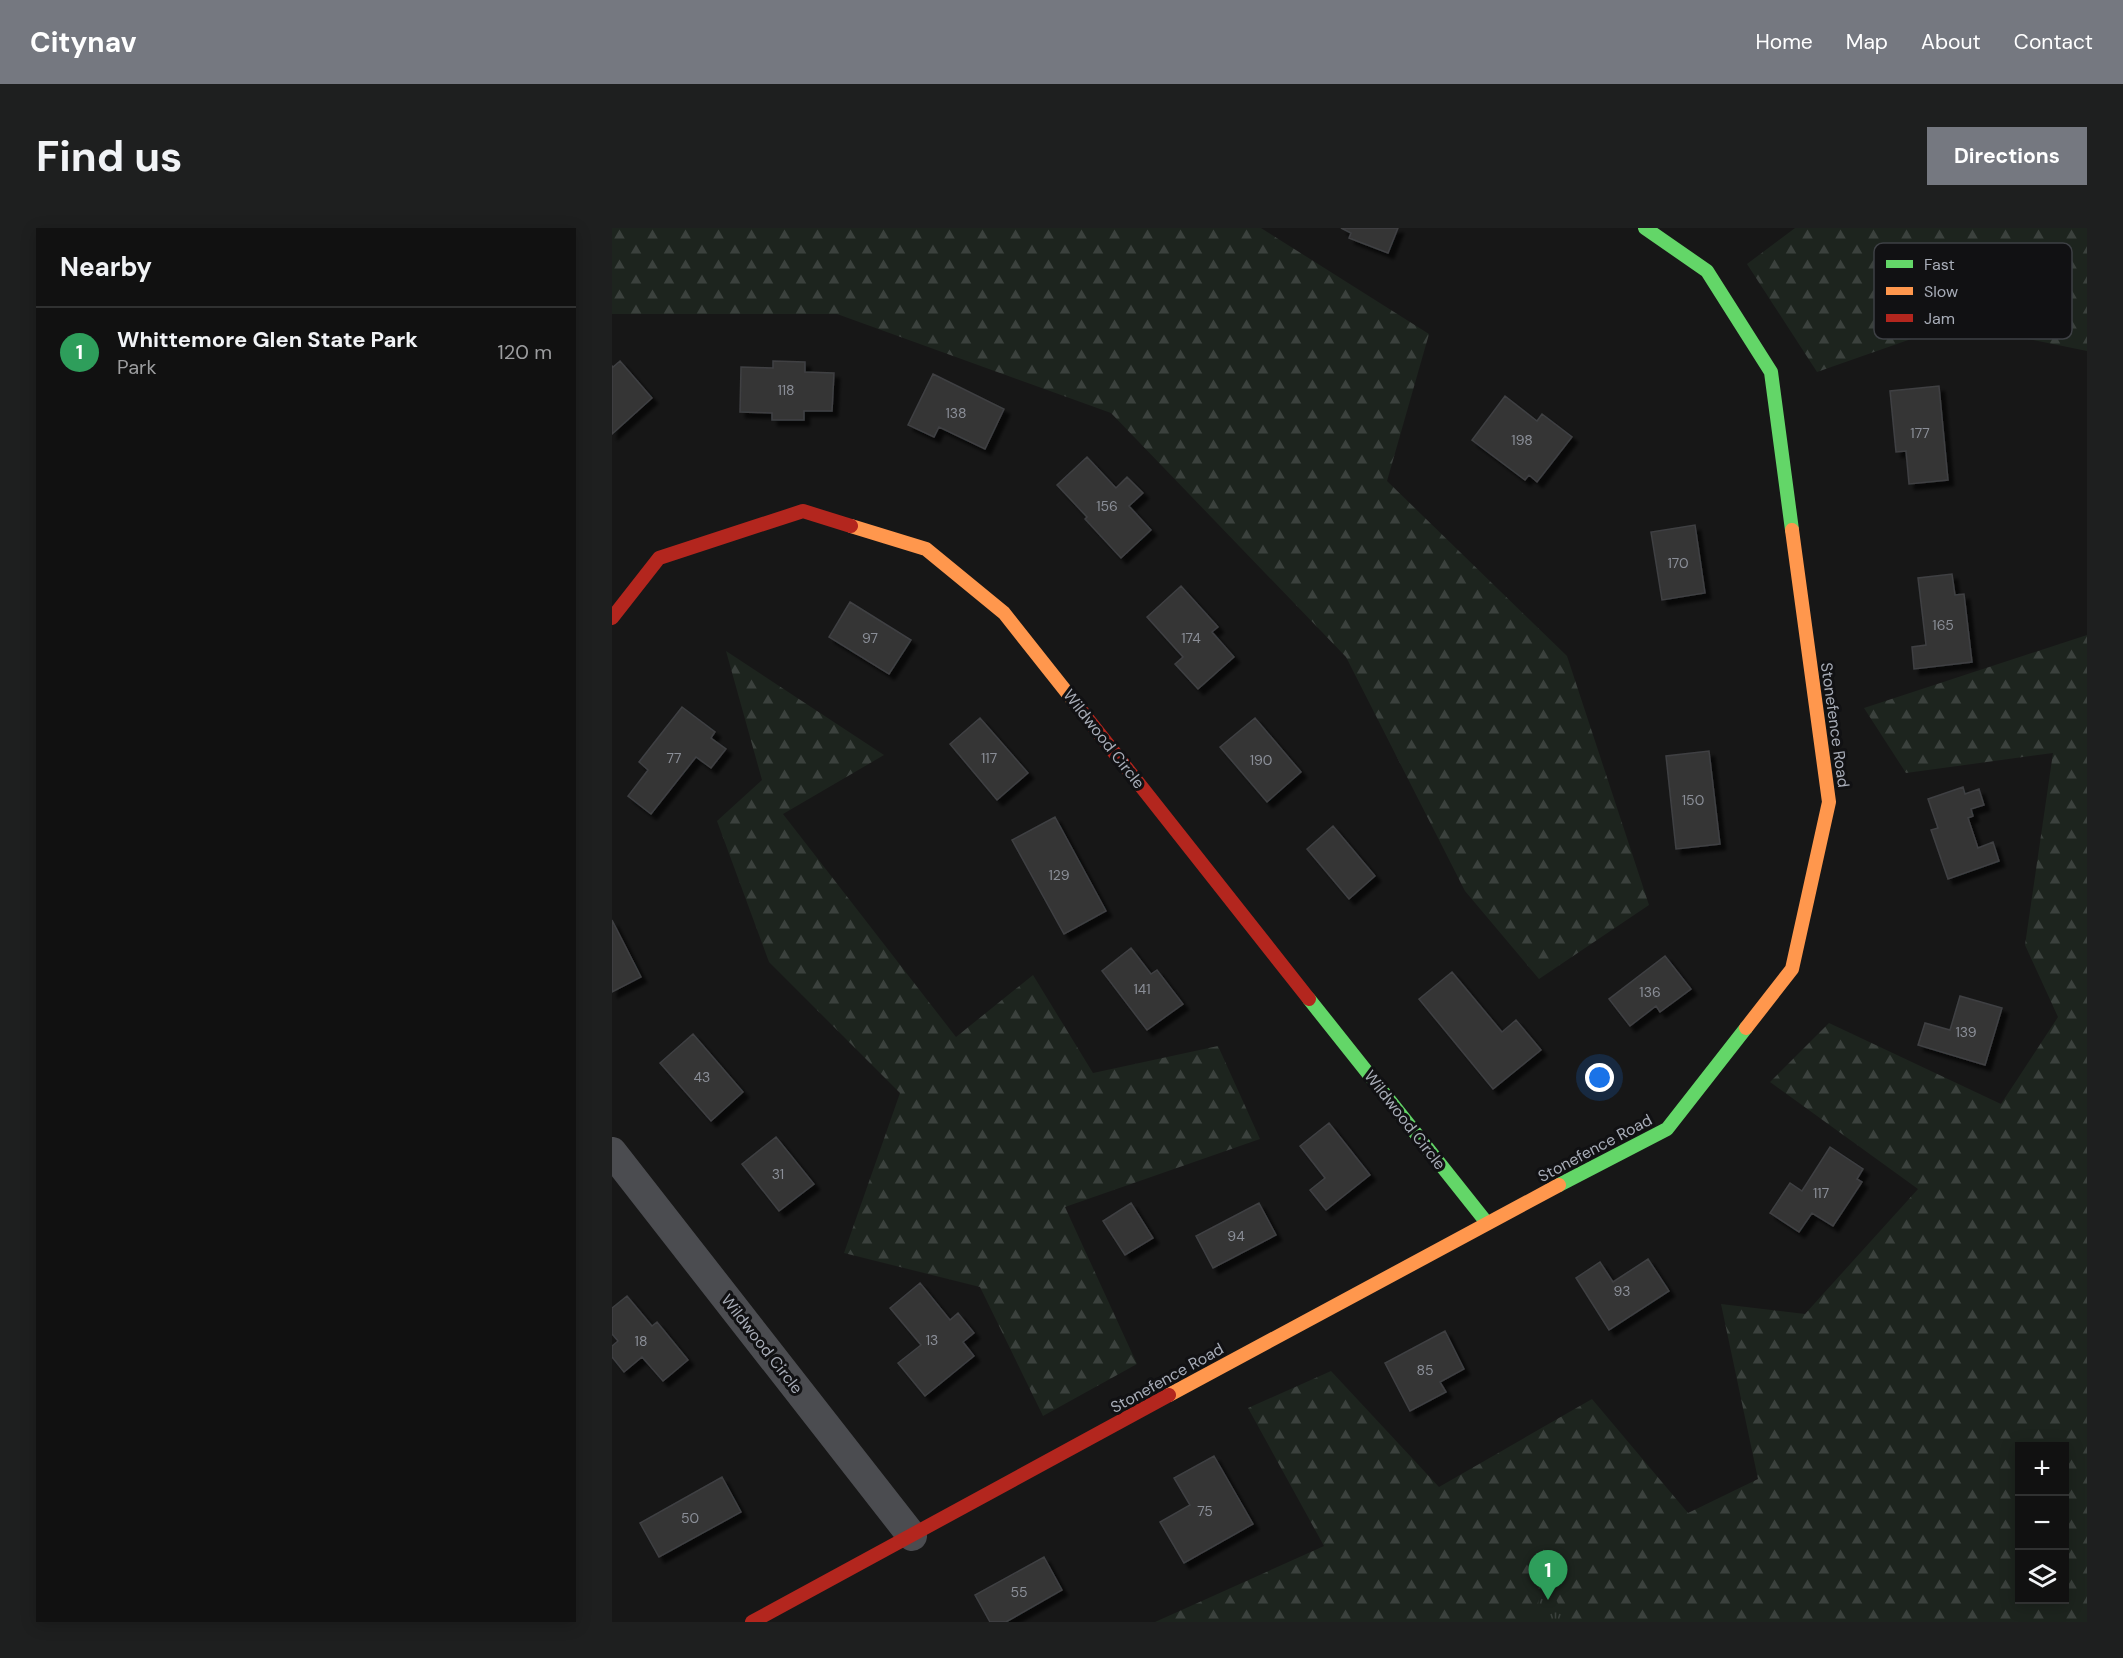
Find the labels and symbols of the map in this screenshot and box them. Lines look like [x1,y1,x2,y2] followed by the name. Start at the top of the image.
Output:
[1874,243,2072,339] legend
[1924,254,1955,275] text: Fast
[1924,281,1958,302] text: Slow
[1924,308,1955,329] text: Jam
[777,381,795,399] house number: 118
[945,404,967,422] house number: 138
[1910,424,1930,442] house number: 177
[1511,431,1533,449] house number: 198
[1096,497,1118,515] house number: 156
[1667,554,1689,572] house number: 170
[1932,616,1954,634] house number: 165
[862,629,878,647] house number: 97
[1181,629,1201,647] house number: 174
[1816,661,1854,789] street label: Stonefence Road
[1059,685,1149,793] street label: Wildwood Circle
[667,749,681,767] house number: 77
[981,749,997,767] house number: 117
[1250,751,1272,769] house number: 190
[1682,791,1704,809] house number: 150
[1048,866,1070,884] house number: 129
[1133,980,1151,998] house number: 141
[1639,983,1661,1001] house number: 136
[1955,1023,1977,1041] house number: 139
[1585,1063,1614,1092] your location
[1360,1066,1450,1174] street label: Wildwood Circle
[694,1068,710,1086] house number: 43
[1534,1109,1656,1187] street label: Stonefence Road
[772,1165,784,1183] house number: 31
[1813,1184,1829,1202] house number: 117
[1227,1227,1245,1245] house number: 94
[1614,1282,1630,1300] house number: 93
[717,1290,807,1398] street label: Wildwood Circle
[926,1331,938,1349] house number: 13
[635,1332,647,1350] house number: 18
[1107,1338,1227,1418] street label: Stonefence Road
[1416,1361,1434,1379] house number: 85
[1197,1502,1213,1520] house number: 75
[681,1509,699,1527] house number: 50
[1528,1550,1568,1600] pin: 1
[1010,1583,1028,1601] house number: 55

